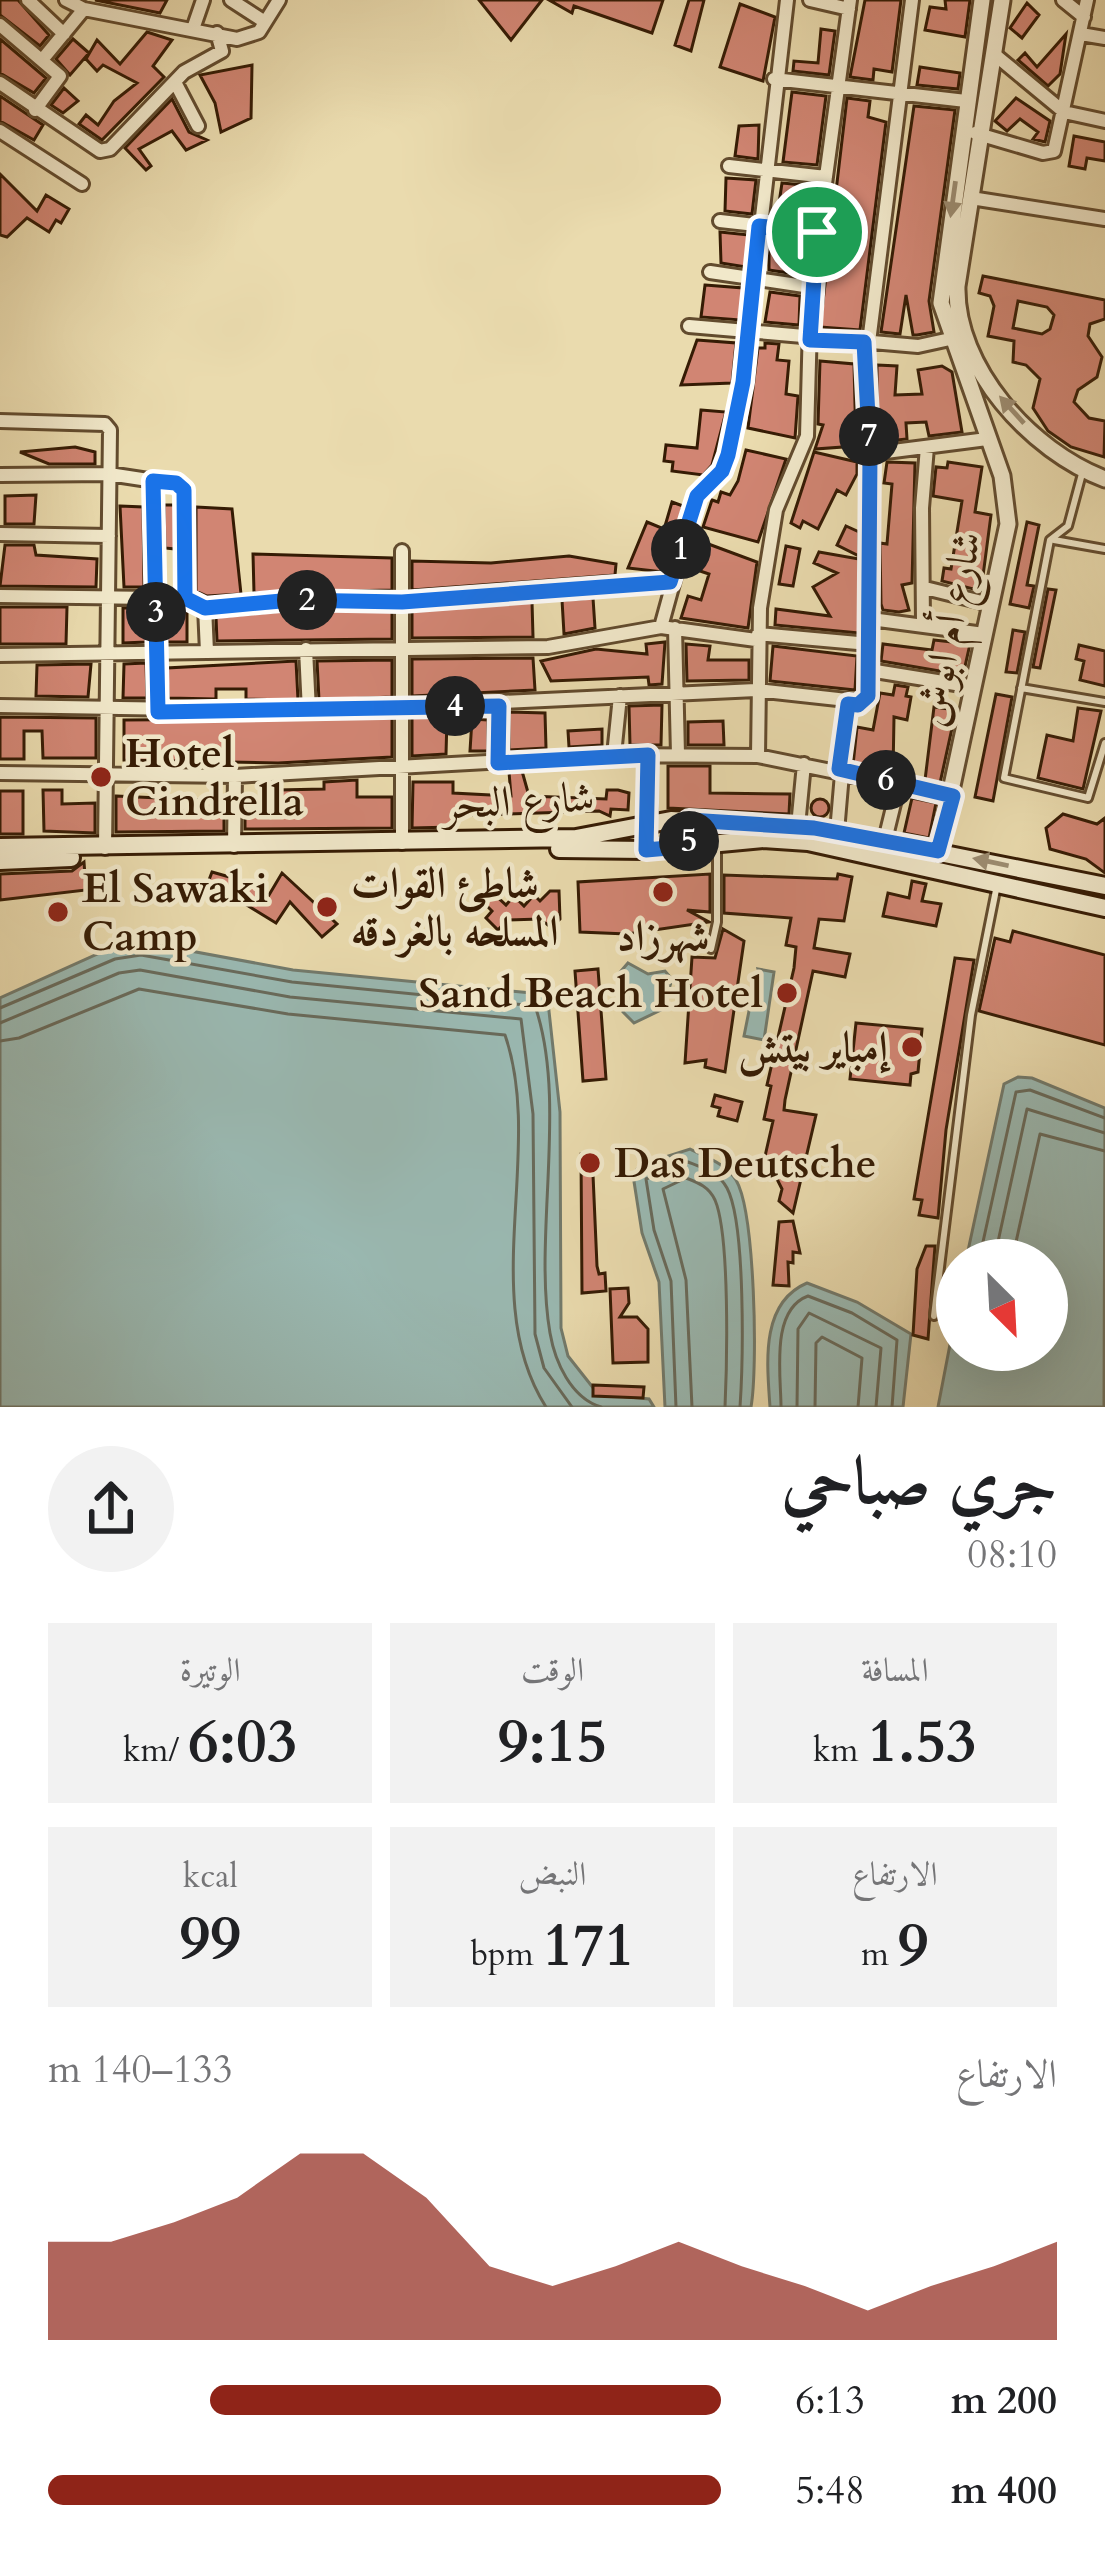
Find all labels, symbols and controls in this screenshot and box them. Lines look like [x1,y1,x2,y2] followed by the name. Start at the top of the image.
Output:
[766,181,868,283] pin
[943,181,962,218] one-way arrow
[784,199,850,265] icon: arrive
[999,396,1026,425] one-way arrow
[839,406,899,466] pin: 7
[861,413,877,458] text: 7
[651,519,711,579] pin: 1
[673,526,689,571] text: 1
[901,526,1003,733] street label: شارع أم ابوش
[277,570,337,630] pin: 2
[299,577,315,622] text: 2
[126,582,186,642] pin: 3
[148,589,164,634] text: 3
[425,676,485,736] pin: 4
[447,683,463,728] text: 4
[125,725,304,830] place label: Hotel Cindrella
[856,750,916,810] pin: 6
[878,757,894,802] text: 6
[88,764,114,790] marker: Hotel Cindrella
[438,769,596,840] street label: شارع البحر
[659,811,719,871] pin: 5
[681,818,697,863] text: 5
[971,852,1009,871] one-way arrow
[351,855,559,960] place label: شاطئ القوات المسلحه بالغردقه
[82,860,268,965] place label: El Sawaki Camp
[650,879,676,905] marker: شهرزاد
[314,894,340,920] marker: شاطئ القوات المسلحه بالغردقه
[45,899,71,925] marker: El Sawaki Camp
[617,908,709,965] place label: شهرزاد
[419,965,763,1022] place label: Sand Beach Hotel
[774,980,800,1006] marker: Sand Beach Hotel
[738,1019,891,1077] place label: إمباير بيتش
[899,1034,925,1060] marker: إمباير بيتش
[614,1135,877,1192] place label: Das Deutsche
[577,1150,603,1176] marker: Das Deutsche
[936,1239,1068,1371] north arrow
[936,1239,1068,1371] map controls
[782,1438,1057,1527] text: جري صباحي
[48,1446,174,1572] button: share
[967,1528,1057,1581] text: 08:10
[180,1648,241,1693] text: الوتيرة
[521,1648,584,1693] text: الوقت
[861,1648,929,1693] text: المسافة
[188,1702,298,1783] text: 6:03
[498,1702,607,1783] text: 9:15
[867,1702,977,1783] text: 1.53
[123,1728,188,1773] text: /km
[813,1728,867,1773] text: km
[519,1852,587,1897] text: النبض
[852,1852,938,1897] text: الارتفاع
[182,1854,238,1899] text: kcal
[179,1899,241,1980] text: 99
[542,1906,635,1987] text: 171
[898,1906,929,1987] text: 9
[470,1932,542,1977] text: bpm
[861,1932,898,1977] text: m
[48,2043,233,2096] text: 133–140 m
[956,2048,1057,2101] text: الارتفاع
[795,2374,865,2427] text: 6:13
[951,2374,1057,2427] text: 200 m
[795,2464,865,2517] text: 5:48
[951,2464,1057,2517] text: 400 m

